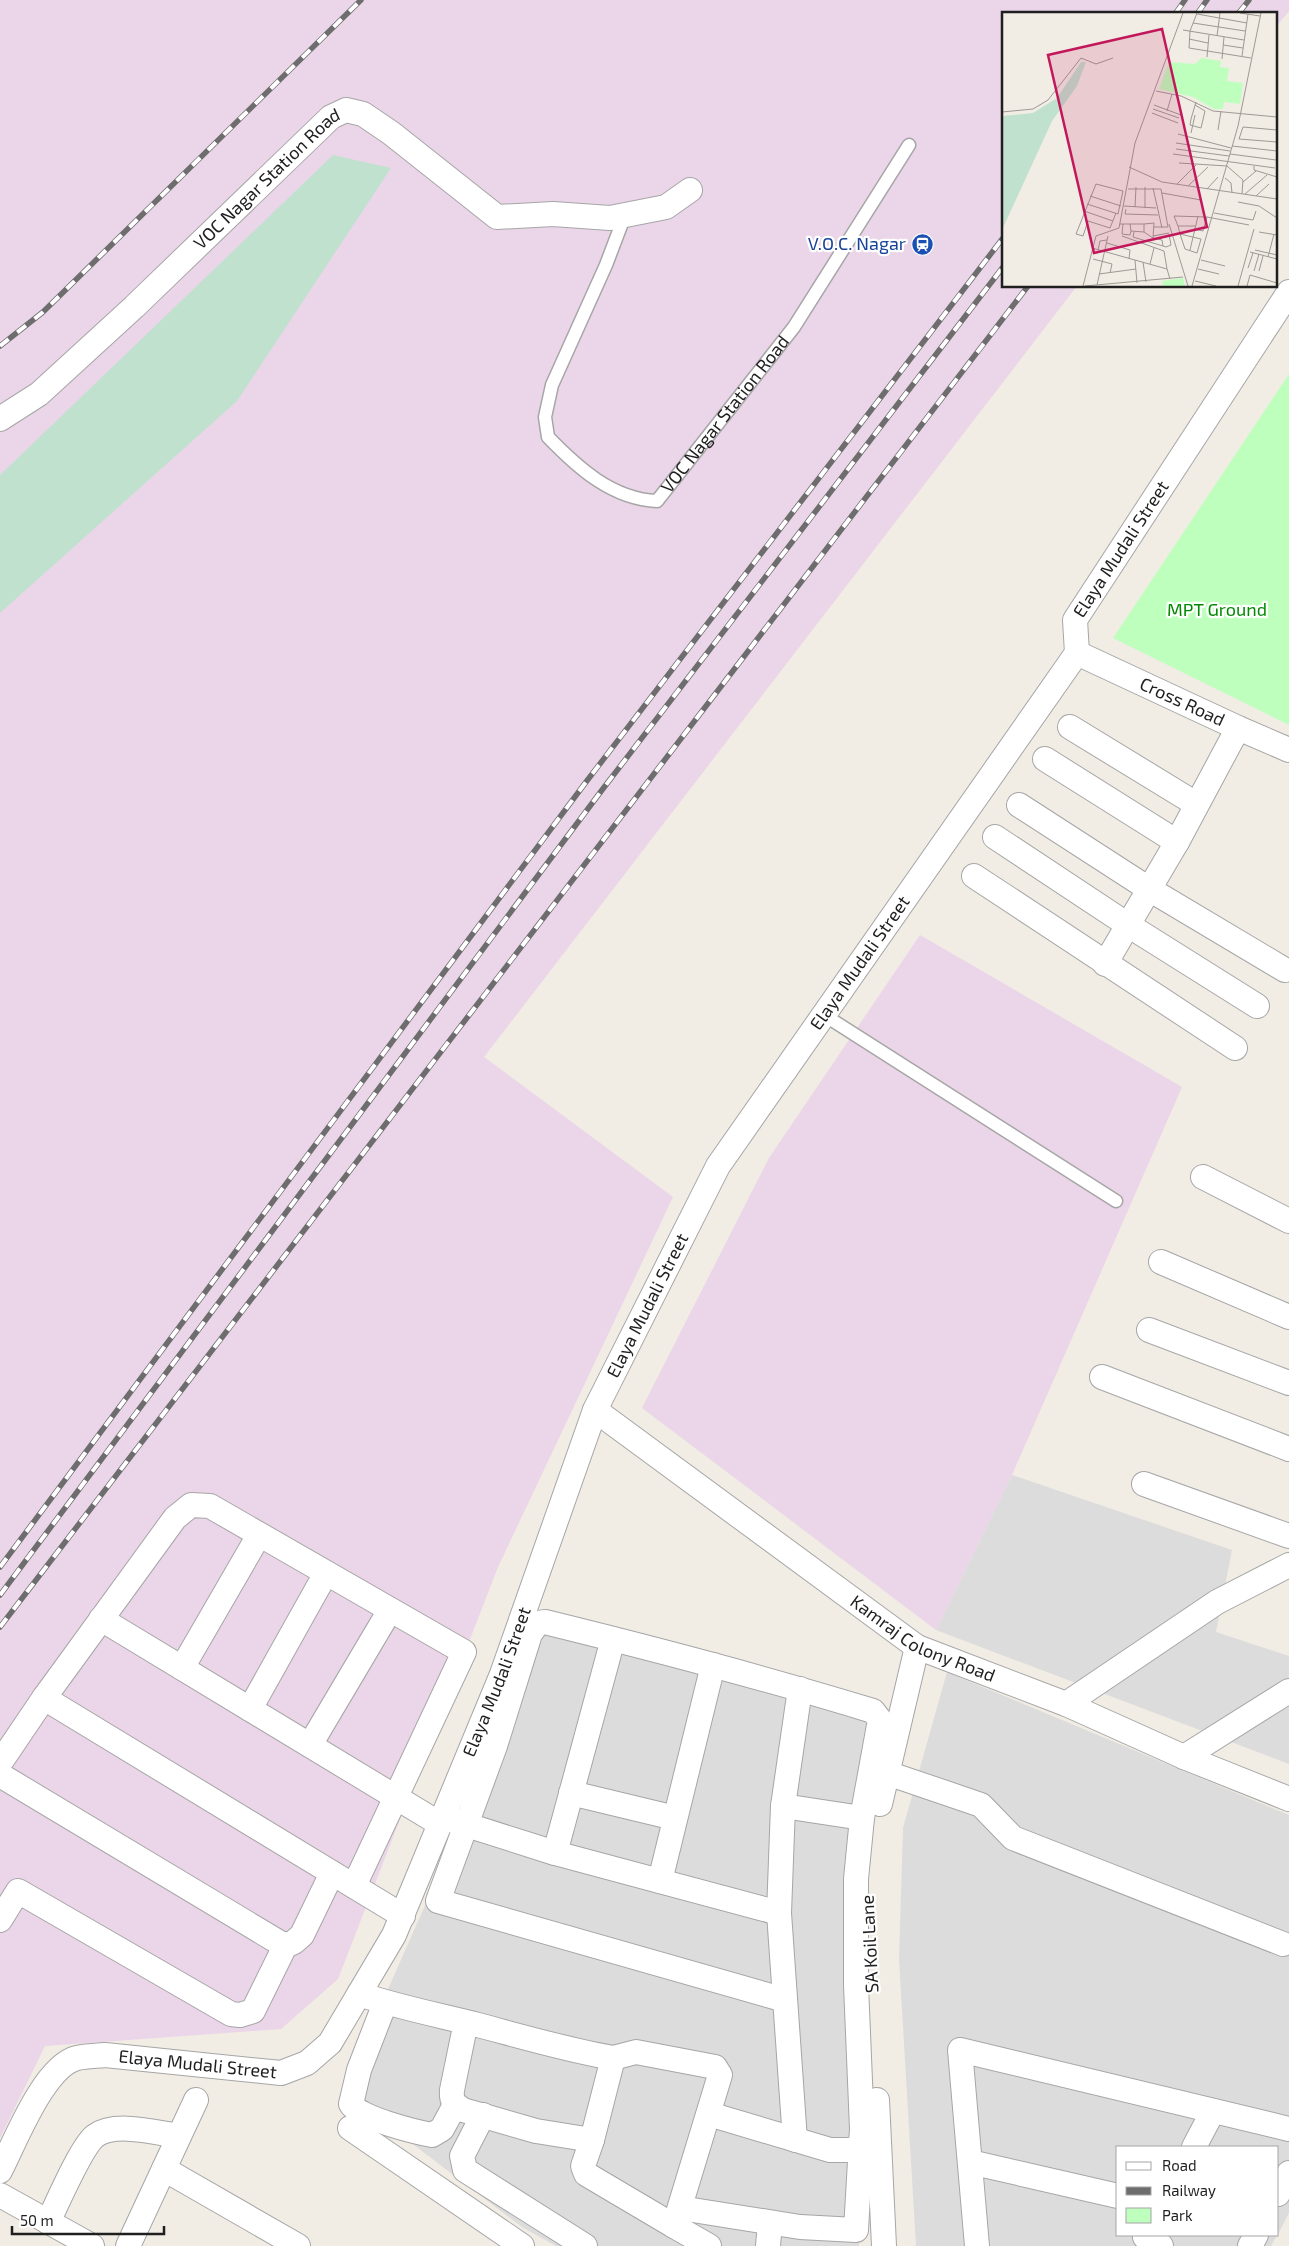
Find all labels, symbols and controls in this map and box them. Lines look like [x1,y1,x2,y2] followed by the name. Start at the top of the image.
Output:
[1002,12,1276,288] inset map
[189,103,343,253] street label: VOC Nagar Station Road
[808,232,906,254] place label: V.O.C. Nagar
[910,232,934,256] station icon: V.O.C. Nagar
[656,330,793,497] street label: VOC Nagar Station Road
[1068,476,1173,621] street label: Elaya Mudali Street
[1167,598,1267,620] park label: MPT Ground
[1137,672,1229,730] street label: Cross Road
[805,891,914,1034] street label: Elaya Mudali Street
[601,1229,692,1381] street label: Elaya Mudali Street
[846,1590,999,1686] street label: Kamraj Colony Road
[457,1604,535,1760] street label: Elaya Mudali Street
[855,1894,883,1994] street label: SA Koil Lane
[118,2044,278,2083] street label: Elaya Mudali Street
[1116,2146,1279,2236] legend
[1162,2156,1197,2174] text: Road
[1162,2181,1216,2199] text: Railway
[12,2204,165,2236] scale bar
[1162,2206,1193,2224] text: Park
[20,2211,54,2229] text: 50 m

